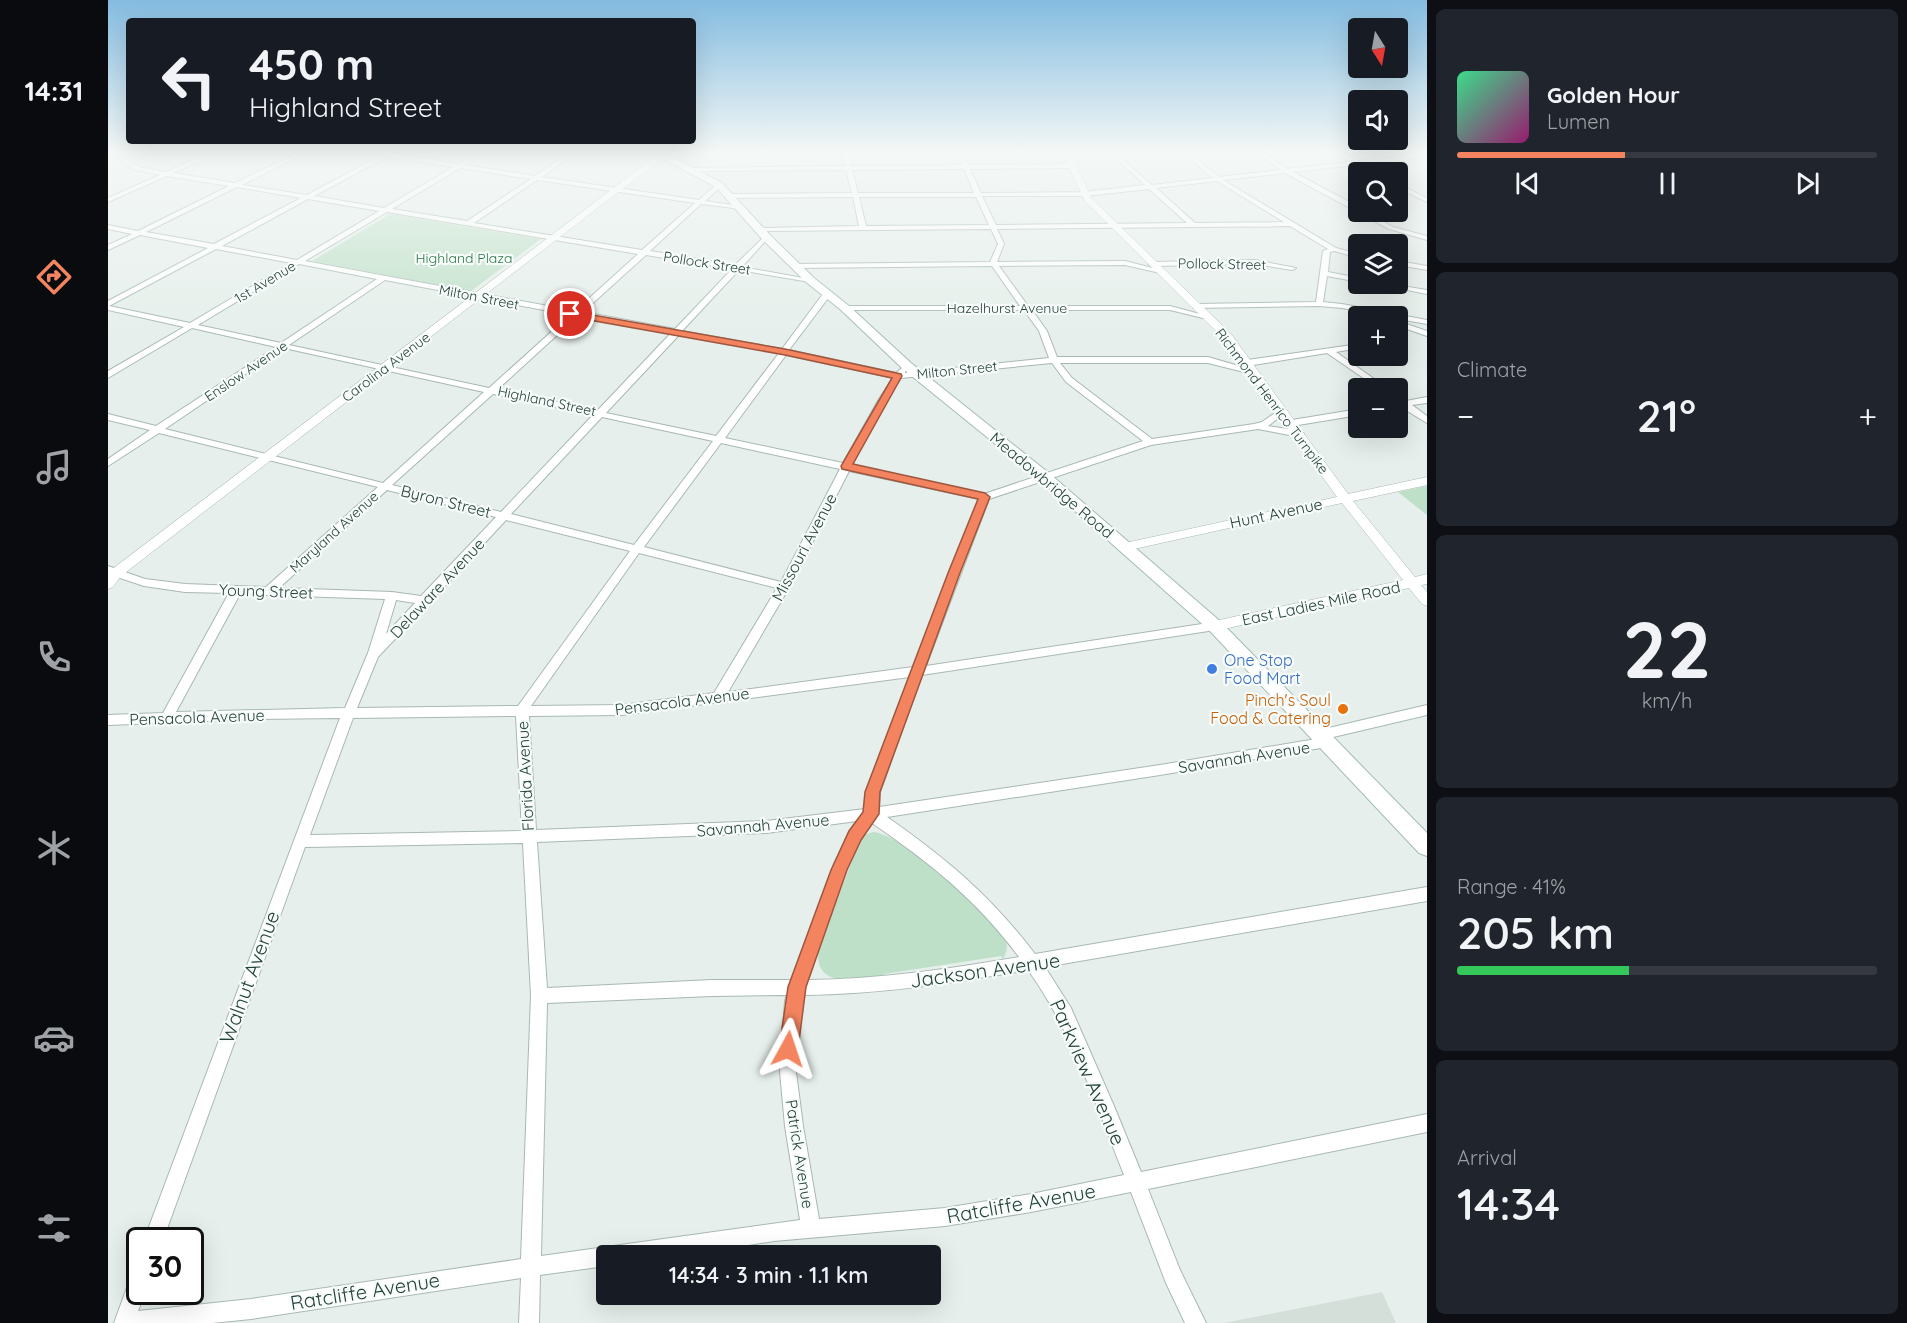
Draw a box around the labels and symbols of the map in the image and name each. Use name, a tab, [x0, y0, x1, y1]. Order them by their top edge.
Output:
north arrow	[1348, 18, 1408, 78]
street label: Pollock Street	[662, 247, 752, 279]
park label: Highland Plaza	[415, 249, 513, 267]
street label: Pollock Street	[1178, 254, 1267, 274]
street label: 1st Avenue	[231, 257, 299, 307]
street label: Milton Street	[437, 280, 521, 314]
pin	[544, 288, 595, 339]
street label: Hazelhurst Avenue	[947, 299, 1067, 317]
street label: Richmond Henrico Turnpike	[1211, 325, 1333, 478]
street label: Carolina Avenue	[338, 328, 434, 406]
street label: Enslow Avenue	[201, 337, 291, 405]
street label: Milton Street	[916, 357, 998, 383]
street label: Highland Street	[496, 382, 598, 420]
street label: Meadowbridge Road	[986, 427, 1118, 543]
street label: Byron Street	[399, 480, 493, 522]
street label: Maryland Avenue	[286, 487, 382, 577]
street label: Missouri Avenue	[767, 490, 841, 604]
street label: Hunt Avenue	[1228, 493, 1324, 533]
street label: Delaware Avenue	[385, 534, 489, 642]
street label: East Ladies Mile Road	[1240, 576, 1402, 630]
street label: Young Street	[218, 579, 314, 603]
place label: One Stop Food Mart	[1224, 650, 1301, 688]
marker: One Stop Food Mart	[1205, 662, 1219, 676]
street label: Pensacola Avenue	[614, 683, 750, 719]
place label: Pinch's Soul Food & Catering	[1210, 690, 1331, 728]
marker: Pinch's Soul Food & Catering	[1336, 702, 1350, 716]
street label: Pensacola Avenue	[129, 705, 265, 729]
street label: Florida Avenue	[512, 720, 538, 832]
street label: Savannah Avenue	[1177, 737, 1311, 777]
street label: Savannah Avenue	[696, 809, 830, 841]
street label: Walnut Avenue	[213, 907, 285, 1047]
street label: Jackson Avenue	[908, 947, 1062, 993]
street label: Parkview Avenue	[1045, 995, 1131, 1149]
position arrow	[756, 1017, 820, 1081]
street label: Patrick Avenue	[782, 1098, 818, 1210]
street label: Ratcliffe Avenue	[944, 1178, 1098, 1228]
speed limit sign: 30	[126, 1227, 204, 1305]
street label: Ratcliffe Avenue	[288, 1267, 442, 1315]

